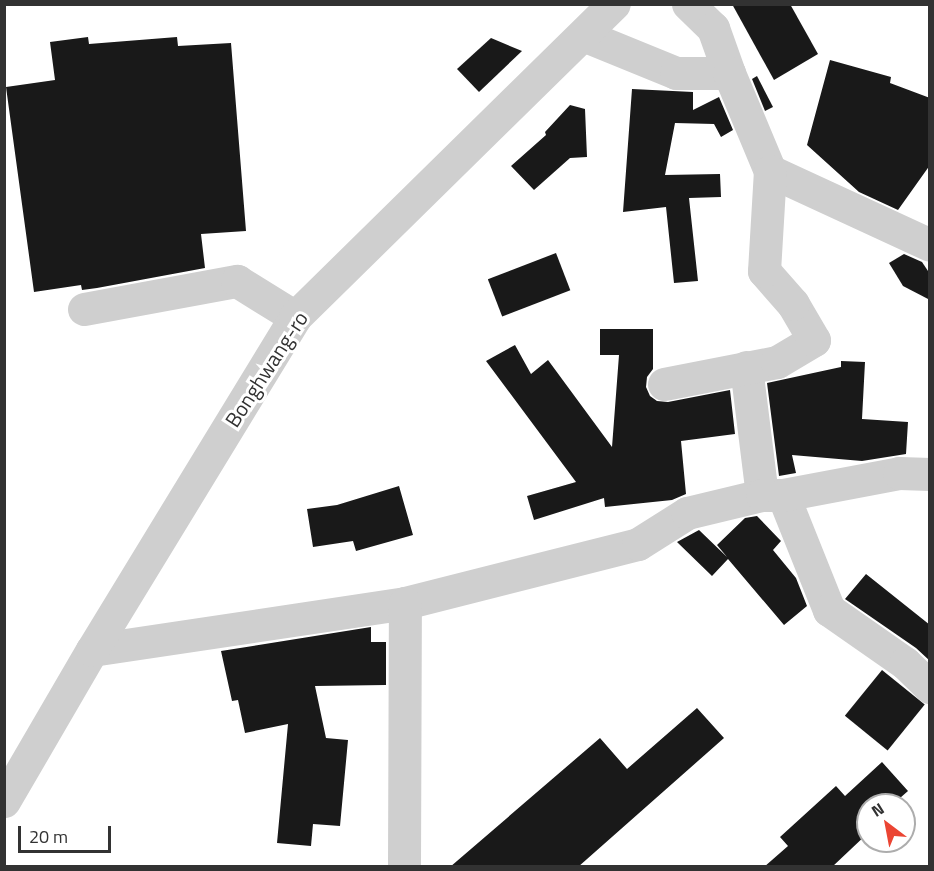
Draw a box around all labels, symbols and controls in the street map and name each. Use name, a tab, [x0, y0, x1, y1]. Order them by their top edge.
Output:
street label: Bonghwang-ro	[219, 306, 313, 432]
north arrow	[856, 793, 916, 853]
text: N	[866, 796, 889, 823]
scale bar	[21, 814, 114, 852]
text: 20 m	[29, 823, 68, 850]

